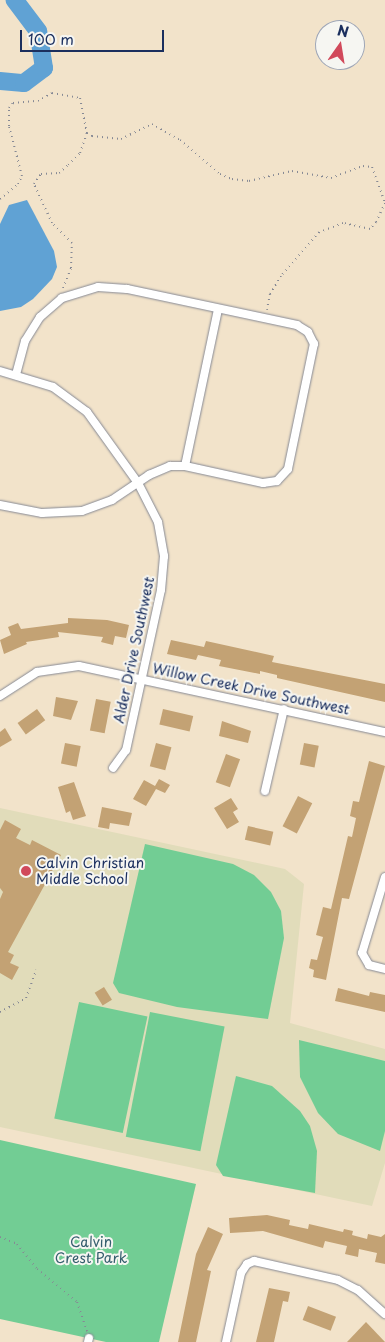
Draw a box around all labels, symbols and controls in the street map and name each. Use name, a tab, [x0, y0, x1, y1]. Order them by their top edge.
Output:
text: N	[335, 19, 351, 42]
scale bar	[22, 20, 166, 52]
north arrow	[315, 20, 365, 70]
text: 100 m	[28, 27, 74, 50]
street label: Alder Drive Southwest	[110, 575, 158, 725]
street label: Willow Creek Drive Southwest	[149, 660, 353, 718]
place label: Calvin Christian Middle School	[36, 855, 144, 888]
marker: Calvin Christian Middle School	[20, 865, 32, 877]
park label: Calvin Crest Park	[55, 1234, 127, 1266]

